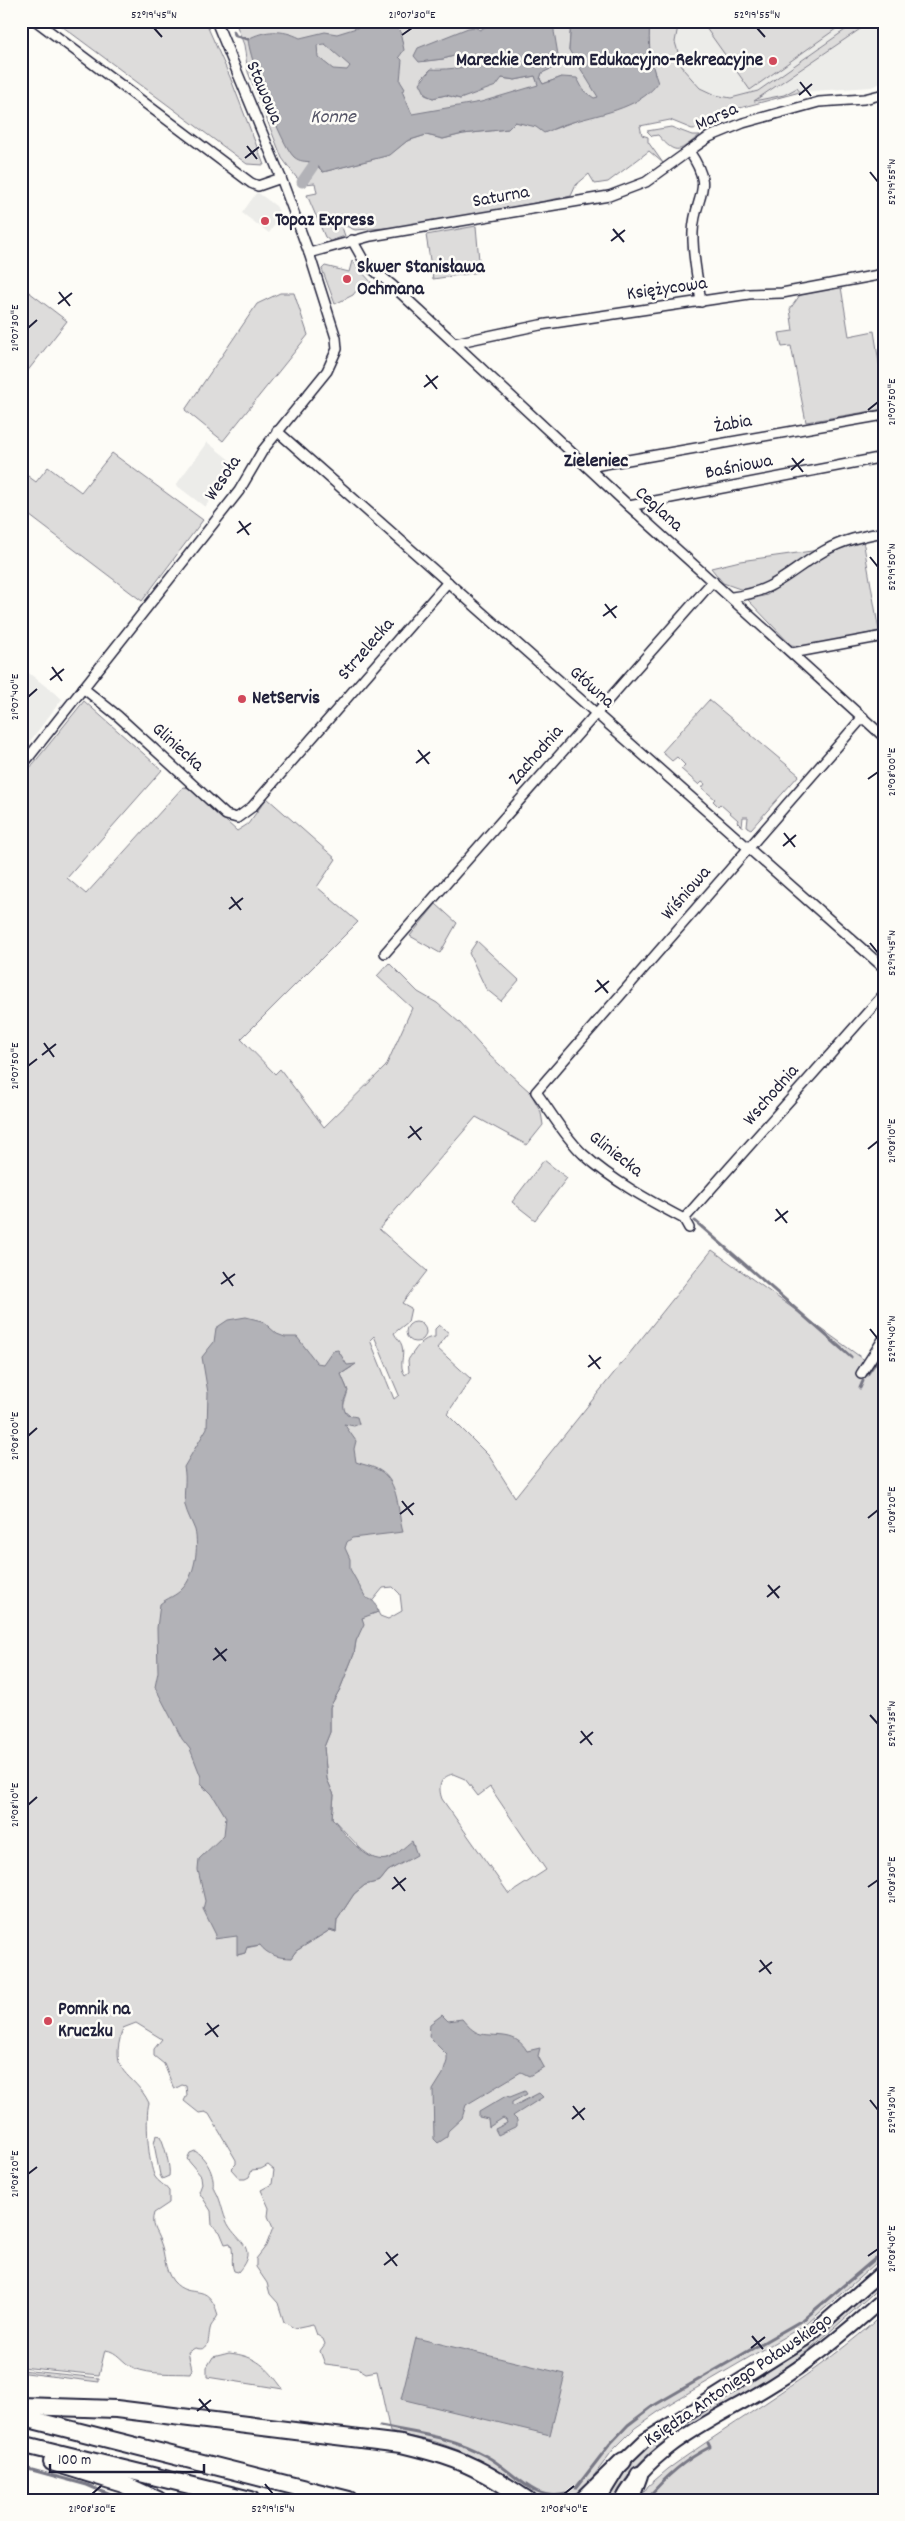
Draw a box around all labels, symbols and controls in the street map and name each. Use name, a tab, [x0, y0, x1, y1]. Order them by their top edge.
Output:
text: 52°19'45"N	[131, 7, 177, 24]
text: 21°07'30"E	[389, 7, 436, 24]
text: 52°19'55"N	[734, 7, 780, 24]
place label: Mareckie Centrum Edukacyjno-Rekreacyjne	[456, 48, 763, 75]
marker: Mareckie Centrum Edukacyjno-Rekreacyjne	[767, 55, 779, 67]
street label: Stawowa	[238, 57, 289, 130]
street label: Marsa	[691, 96, 744, 139]
water label: Konne	[310, 104, 357, 132]
text: 52°19'55"N	[884, 159, 901, 205]
street label: Saturna	[470, 180, 533, 216]
place label: Topaz Express	[275, 208, 374, 235]
marker: Topaz Express	[259, 215, 271, 227]
place label: Skwer Stanisława Ochmana	[357, 255, 486, 304]
street label: Księżycowa	[625, 271, 710, 309]
marker: Skwer Stanisława Ochmana	[341, 273, 353, 285]
text: 21°07'30"E	[7, 304, 24, 351]
text: 21°07'50"E	[884, 378, 901, 426]
street label: Żabia	[712, 408, 755, 442]
district label: Zieleniec	[564, 448, 628, 476]
street label: Baśniowa	[703, 448, 776, 488]
street label: Wesoła	[199, 450, 250, 507]
street label: Ceglana	[628, 481, 689, 540]
text: 52°19'50"N	[884, 543, 901, 591]
street label: Strzelecka	[332, 612, 403, 687]
street label: Główna	[562, 660, 620, 716]
text: 21°07'40"E	[7, 673, 24, 720]
place label: NetServis	[252, 686, 320, 713]
marker: NetServis	[236, 693, 248, 705]
street label: Gliniecka	[145, 717, 210, 780]
street label: Zachodnia	[503, 719, 572, 792]
text: 21°08'00"E	[884, 747, 901, 796]
street label: Wiśniowa	[656, 860, 719, 927]
text: 52°19'45"N	[884, 930, 901, 976]
text: 21°07'50"E	[7, 1042, 24, 1090]
street label: Wschodnia	[738, 1058, 807, 1133]
text: 21°08'10"E	[884, 1118, 901, 1163]
street label: Gliniecka	[582, 1125, 649, 1186]
text: 52°19'40"N	[884, 1316, 901, 1362]
text: 21°08'00"E	[7, 1411, 24, 1460]
text: 21°08'20"E	[884, 1486, 901, 1533]
text: 52°19'35"N	[884, 1701, 901, 1747]
text: 21°08'10"E	[7, 1782, 24, 1827]
text: 21°08'30"E	[884, 1856, 901, 1904]
place label: Pomnik na Kruczku	[58, 1997, 131, 2046]
marker: Pomnik na Kruczku	[42, 2015, 54, 2027]
text: 52°19'30"N	[884, 2086, 901, 2134]
text: 21°08'20"E	[7, 2150, 24, 2197]
text: 21°08'40"E	[884, 2225, 901, 2272]
street label: Księdza Antoniego Poławskiego	[640, 2308, 838, 2454]
scale bar	[50, 2441, 204, 2473]
text: 100 m	[58, 2450, 91, 2472]
text: 21°08'30"E	[68, 2501, 116, 2518]
text: 52°19'15"N	[251, 2501, 295, 2518]
text: 21°08'40"E	[541, 2501, 588, 2518]

